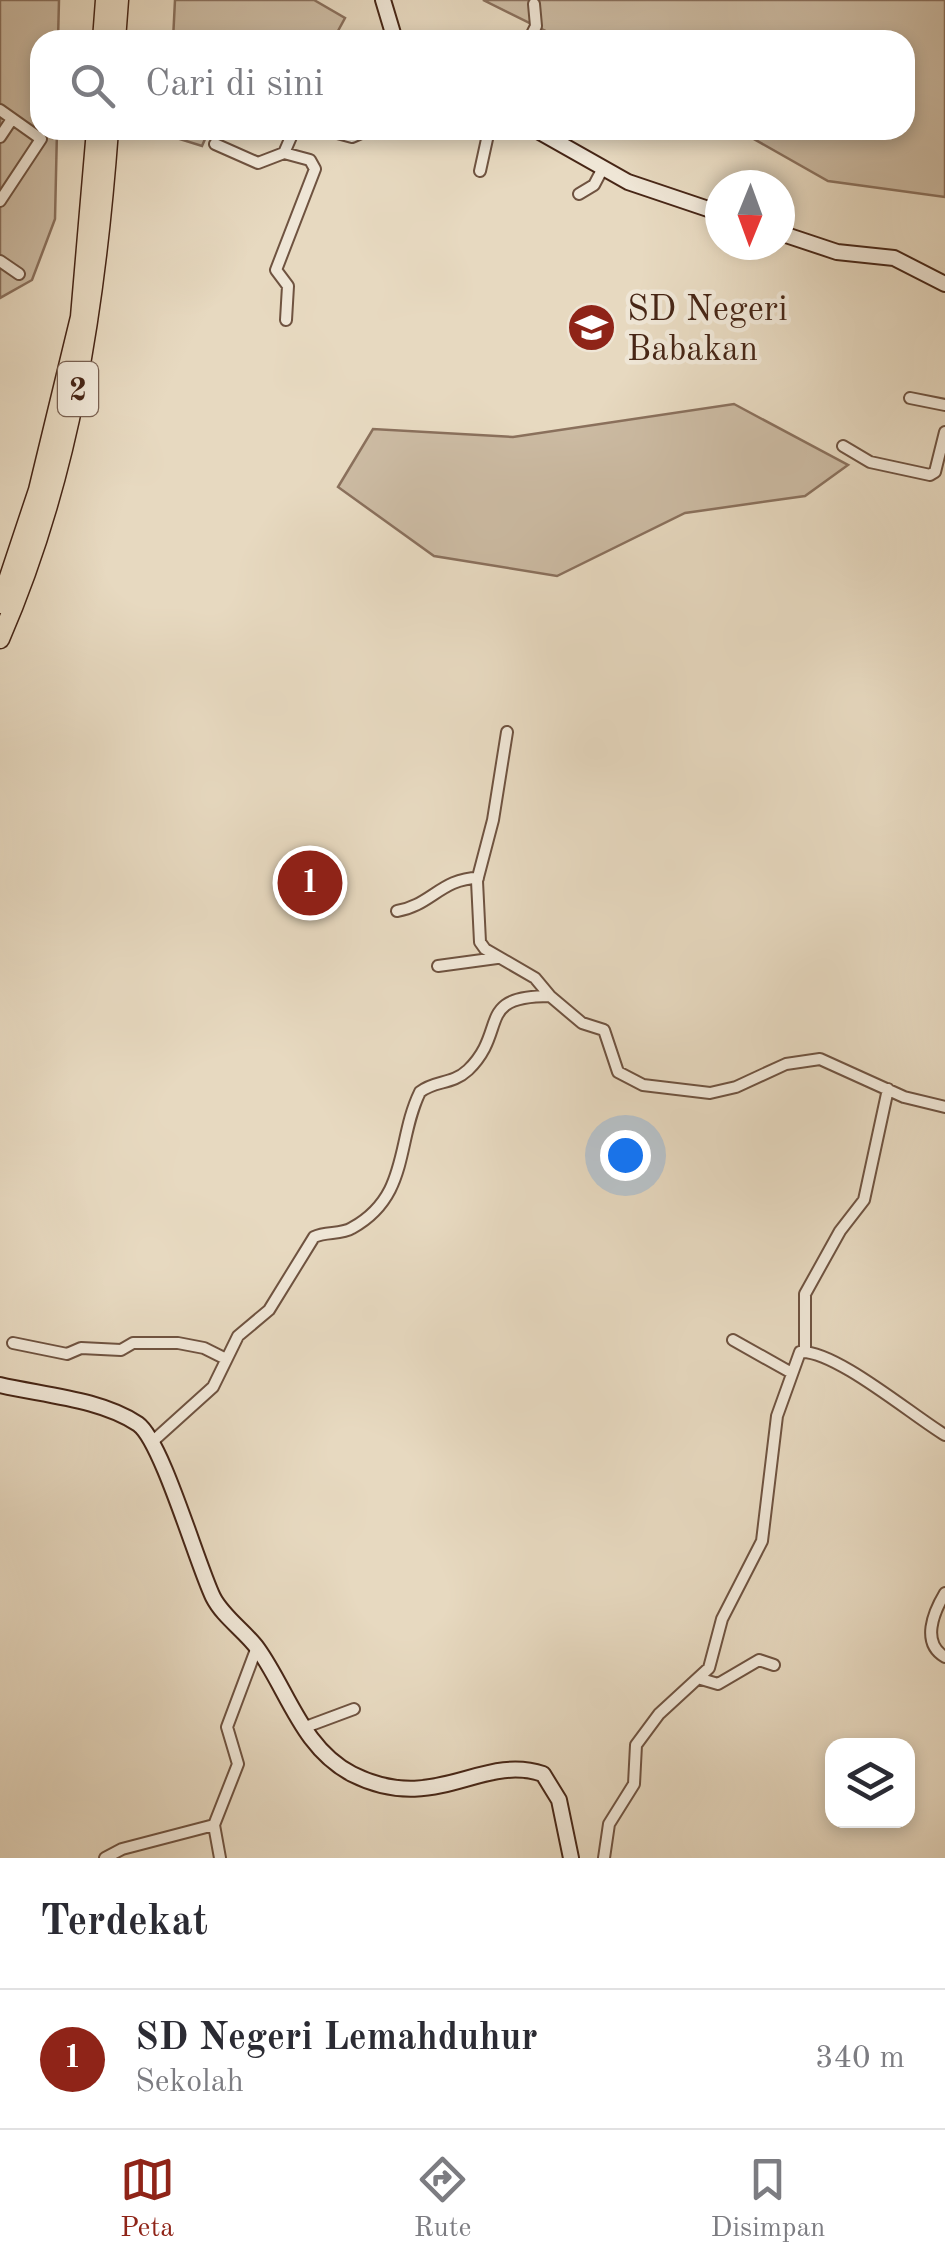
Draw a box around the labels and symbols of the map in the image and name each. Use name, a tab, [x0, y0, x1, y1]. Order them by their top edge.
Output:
north arrow	[705, 170, 795, 260]
place label: SD Negeri Babakan	[627, 293, 788, 368]
school or university icon: SD Negeri Babakan	[566, 302, 618, 354]
road number: 2	[58, 362, 98, 416]
pin: 1	[278, 846, 342, 920]
your location	[600, 1130, 651, 1181]

